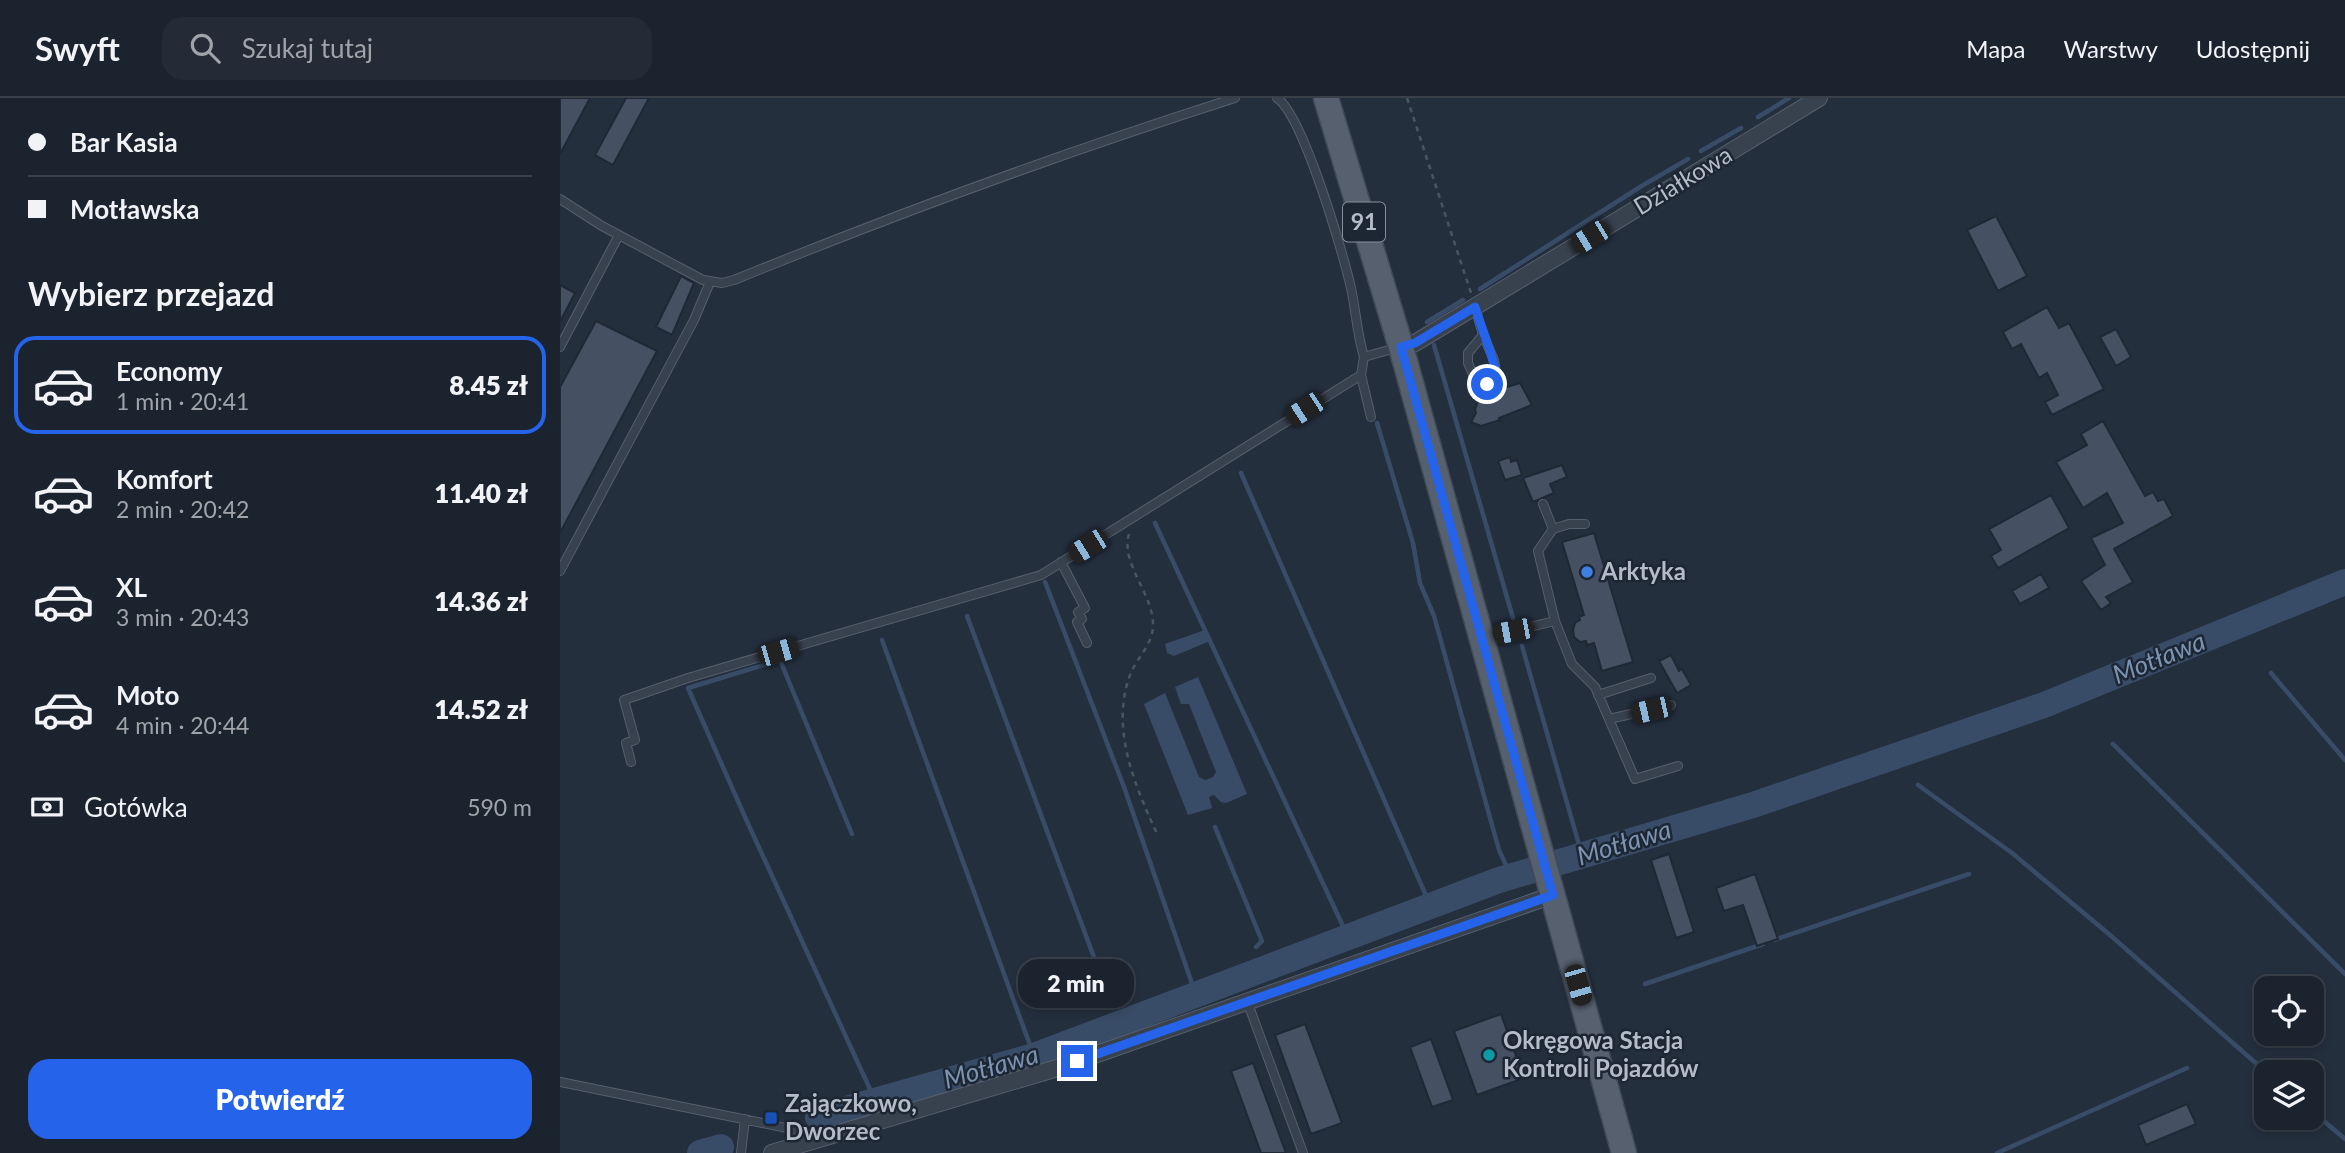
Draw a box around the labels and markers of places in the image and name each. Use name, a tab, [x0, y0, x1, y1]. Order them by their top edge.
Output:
place label: Arktyka	[1600, 556, 1686, 585]
marker: Arktyka	[1579, 564, 1595, 580]
place label: Okręgowa Stacja Kontroli Pojazdów	[1503, 1025, 1699, 1082]
marker: Okręgowa Stacja Kontroli Pojazdów	[1481, 1047, 1497, 1063]
place label: Zajączkowo, Dworzec	[785, 1088, 917, 1145]
marker: Zajączkowo, Dworzec	[763, 1110, 779, 1126]

